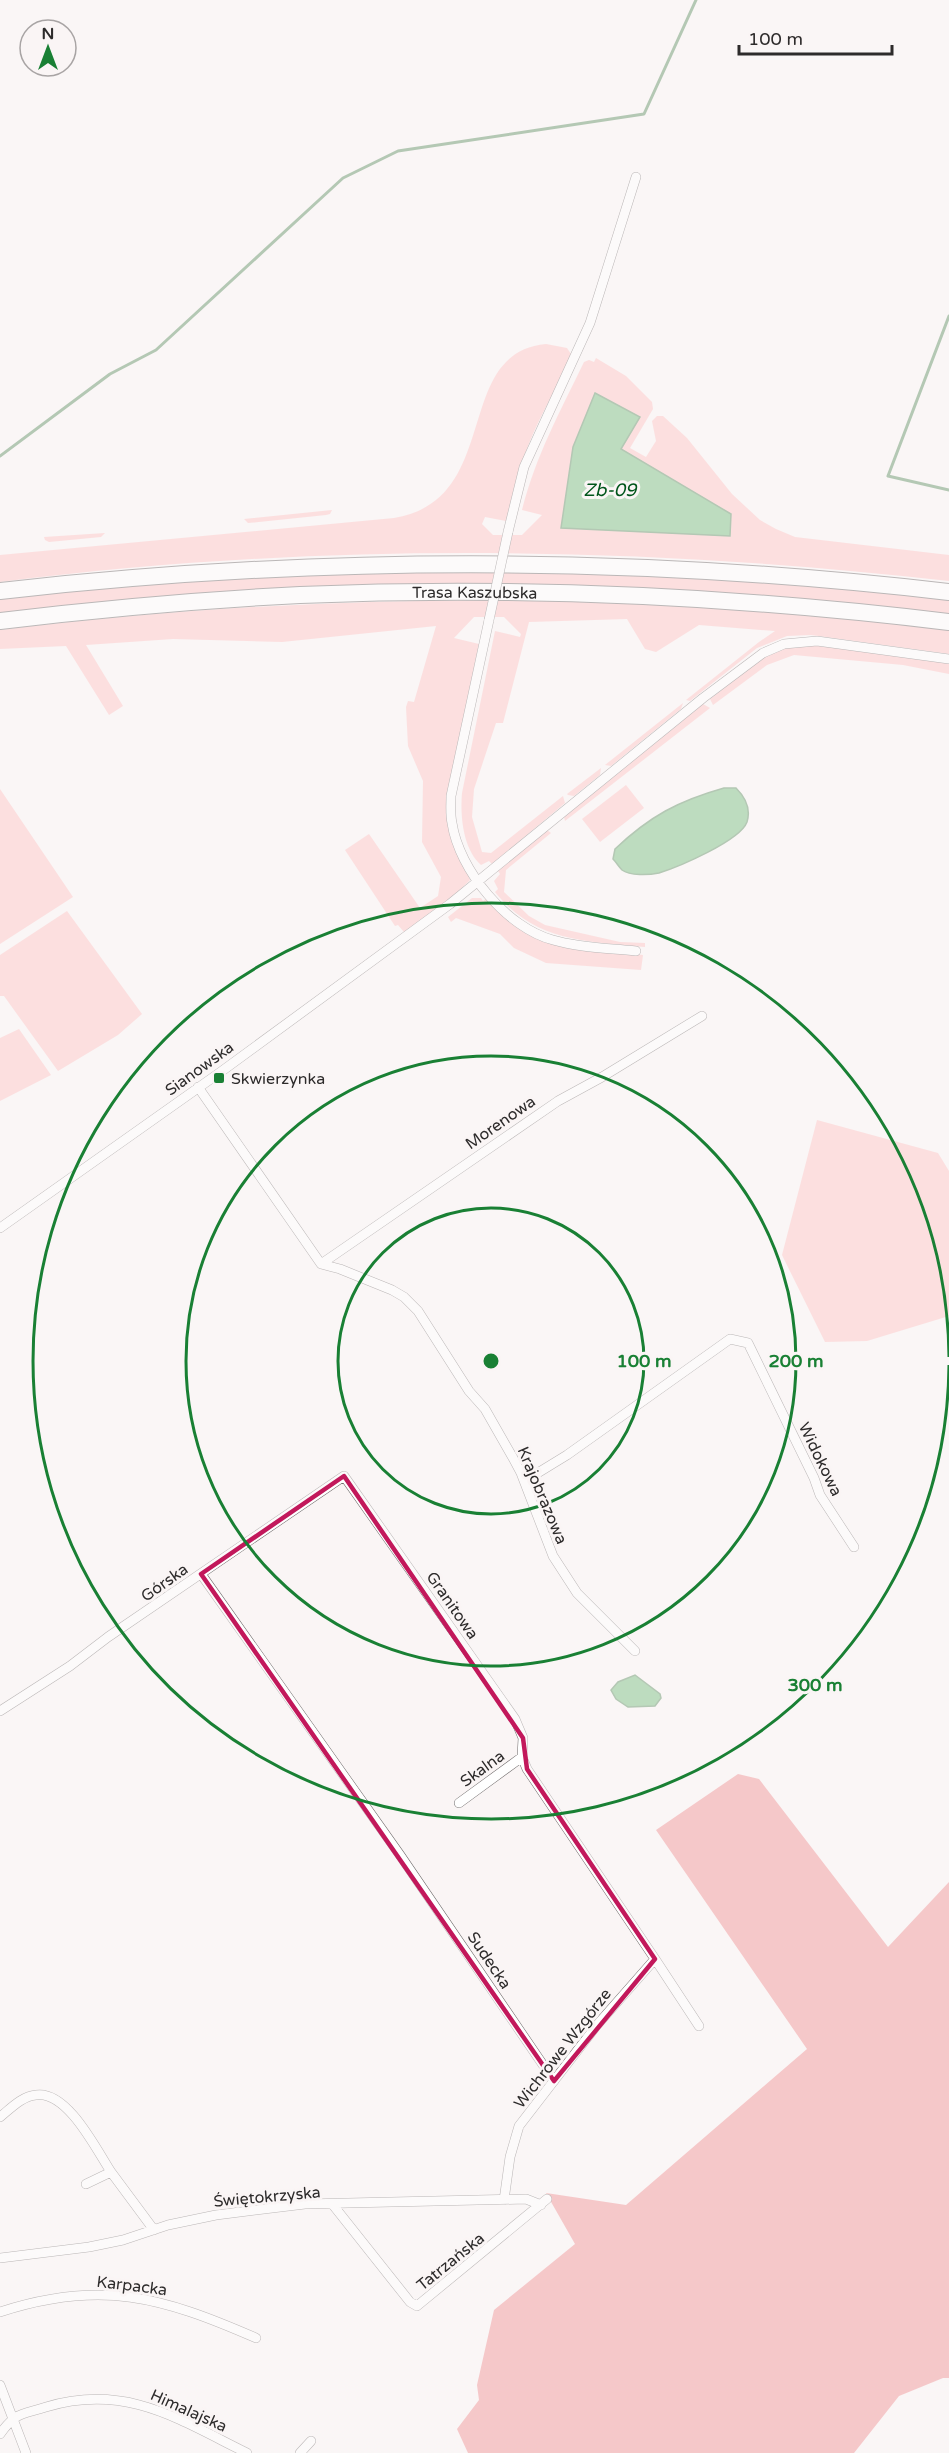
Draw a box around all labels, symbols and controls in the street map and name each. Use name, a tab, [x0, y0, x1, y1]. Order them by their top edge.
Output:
north arrow	[18, 18, 78, 78]
scale bar	[739, 18, 892, 56]
text: N	[42, 24, 54, 44]
text: 100 m	[748, 28, 803, 50]
water label: Zb-09	[584, 479, 638, 501]
street label: Trasa Kaszubska	[412, 583, 538, 604]
street label: Sianowska	[161, 1037, 238, 1100]
place label: Skwierzynka	[231, 1069, 325, 1089]
marker: Skwierzynka	[212, 1071, 226, 1085]
street label: Morenowa	[462, 1091, 539, 1154]
text: 100 m	[616, 1350, 672, 1372]
text: 200 m	[768, 1350, 824, 1372]
centre of rings	[481, 1351, 501, 1371]
street label: Widokowa	[794, 1419, 847, 1500]
street label: Krajobrazowa	[513, 1444, 572, 1547]
street label: Górska	[137, 1559, 192, 1606]
street label: Granitowa	[422, 1568, 483, 1643]
text: 300 m	[787, 1674, 843, 1696]
street label: Skalna	[456, 1746, 509, 1792]
street label: Sudecka	[463, 1928, 516, 1993]
street label: Wichrowe Wzgórze	[510, 1985, 616, 2113]
street label: Świętokrzyska	[213, 2182, 321, 2212]
street label: Tatrzańska	[413, 2228, 489, 2295]
street label: Karpacka	[95, 2272, 168, 2300]
street label: Himalajska	[147, 2385, 230, 2437]

